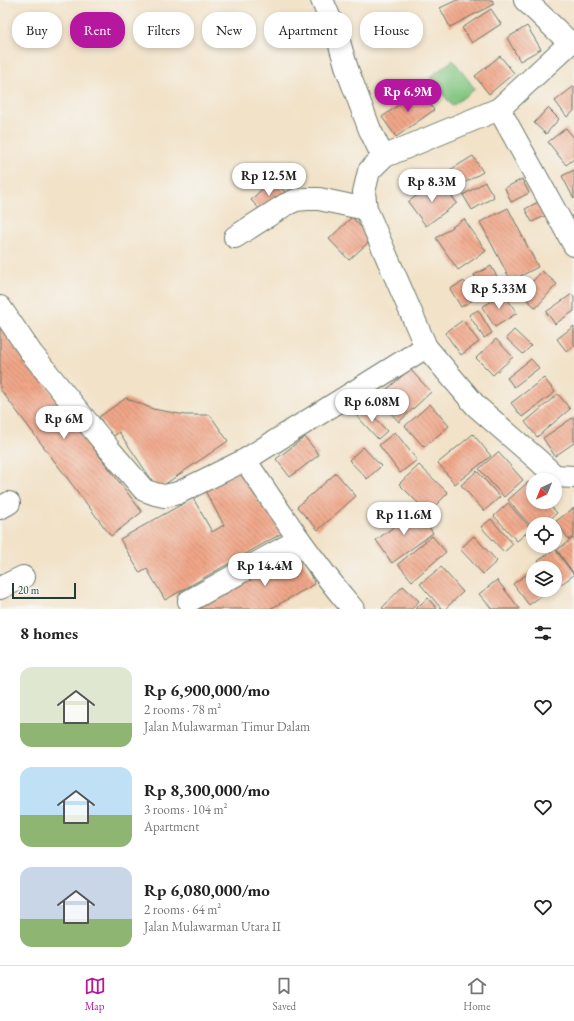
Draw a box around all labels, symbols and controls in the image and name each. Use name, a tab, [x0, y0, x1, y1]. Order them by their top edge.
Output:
chip: Buy	[12, 12, 62, 48]
chip: Rent	[70, 12, 125, 48]
chip: Filters	[133, 12, 194, 48]
chip: New	[202, 12, 256, 48]
chip: Apartment	[264, 12, 352, 48]
chip: House	[360, 12, 423, 48]
pin: Rp 6.9M	[371, 79, 445, 113]
text: Rp 6.9M	[383, 83, 433, 100]
pin: Rp 12.5M	[228, 163, 310, 197]
text: Rp 12.5M	[241, 167, 297, 184]
pin: Rp 8.3M	[395, 169, 469, 203]
text: Rp 8.3M	[407, 173, 457, 190]
pin: Rp 5.33M	[458, 276, 540, 310]
text: Rp 5.33M	[471, 280, 527, 297]
pin: Rp 6.08M	[331, 389, 413, 423]
text: Rp 6.08M	[344, 393, 400, 410]
pin: Rp 6M	[36, 406, 92, 440]
text: Rp 6M	[45, 410, 83, 427]
north arrow	[526, 473, 562, 509]
map controls	[526, 473, 562, 597]
pin: Rp 11.6M	[363, 502, 445, 536]
text: Rp 11.6M	[376, 506, 432, 523]
button: locate	[526, 517, 562, 553]
pin: Rp 14.4M	[224, 553, 306, 587]
text: Rp 14.4M	[237, 557, 293, 574]
button: layers	[526, 561, 562, 597]
scale bar	[12, 581, 76, 600]
text: 20 m	[18, 583, 39, 597]
text: 8 homes	[20, 622, 78, 644]
icon: filters	[532, 622, 554, 644]
text: Rp 6,900,000/mo	[144, 679, 270, 701]
icon: home	[52, 683, 100, 731]
icon: heart	[532, 696, 554, 718]
text: 2 rooms · 78 m²	[144, 701, 221, 718]
text: Jalan Mulawarman Timur Dalam	[144, 718, 310, 735]
text: Rp 8,300,000/mo	[144, 779, 270, 801]
icon: home	[52, 783, 100, 831]
icon: heart	[532, 796, 554, 818]
text: 3 rooms · 104 m²	[144, 801, 228, 818]
text: Apartment	[144, 818, 199, 835]
text: Rp 6,080,000/mo	[144, 879, 270, 901]
icon: home	[52, 883, 100, 931]
icon: heart	[532, 896, 554, 918]
text: 2 rooms · 64 m²	[144, 901, 221, 918]
text: Jalan Mulawarman Utara II	[144, 918, 281, 935]
tab: Map	[84, 975, 106, 1013]
tab: Saved	[273, 975, 296, 1013]
tab: Home	[463, 975, 490, 1013]

